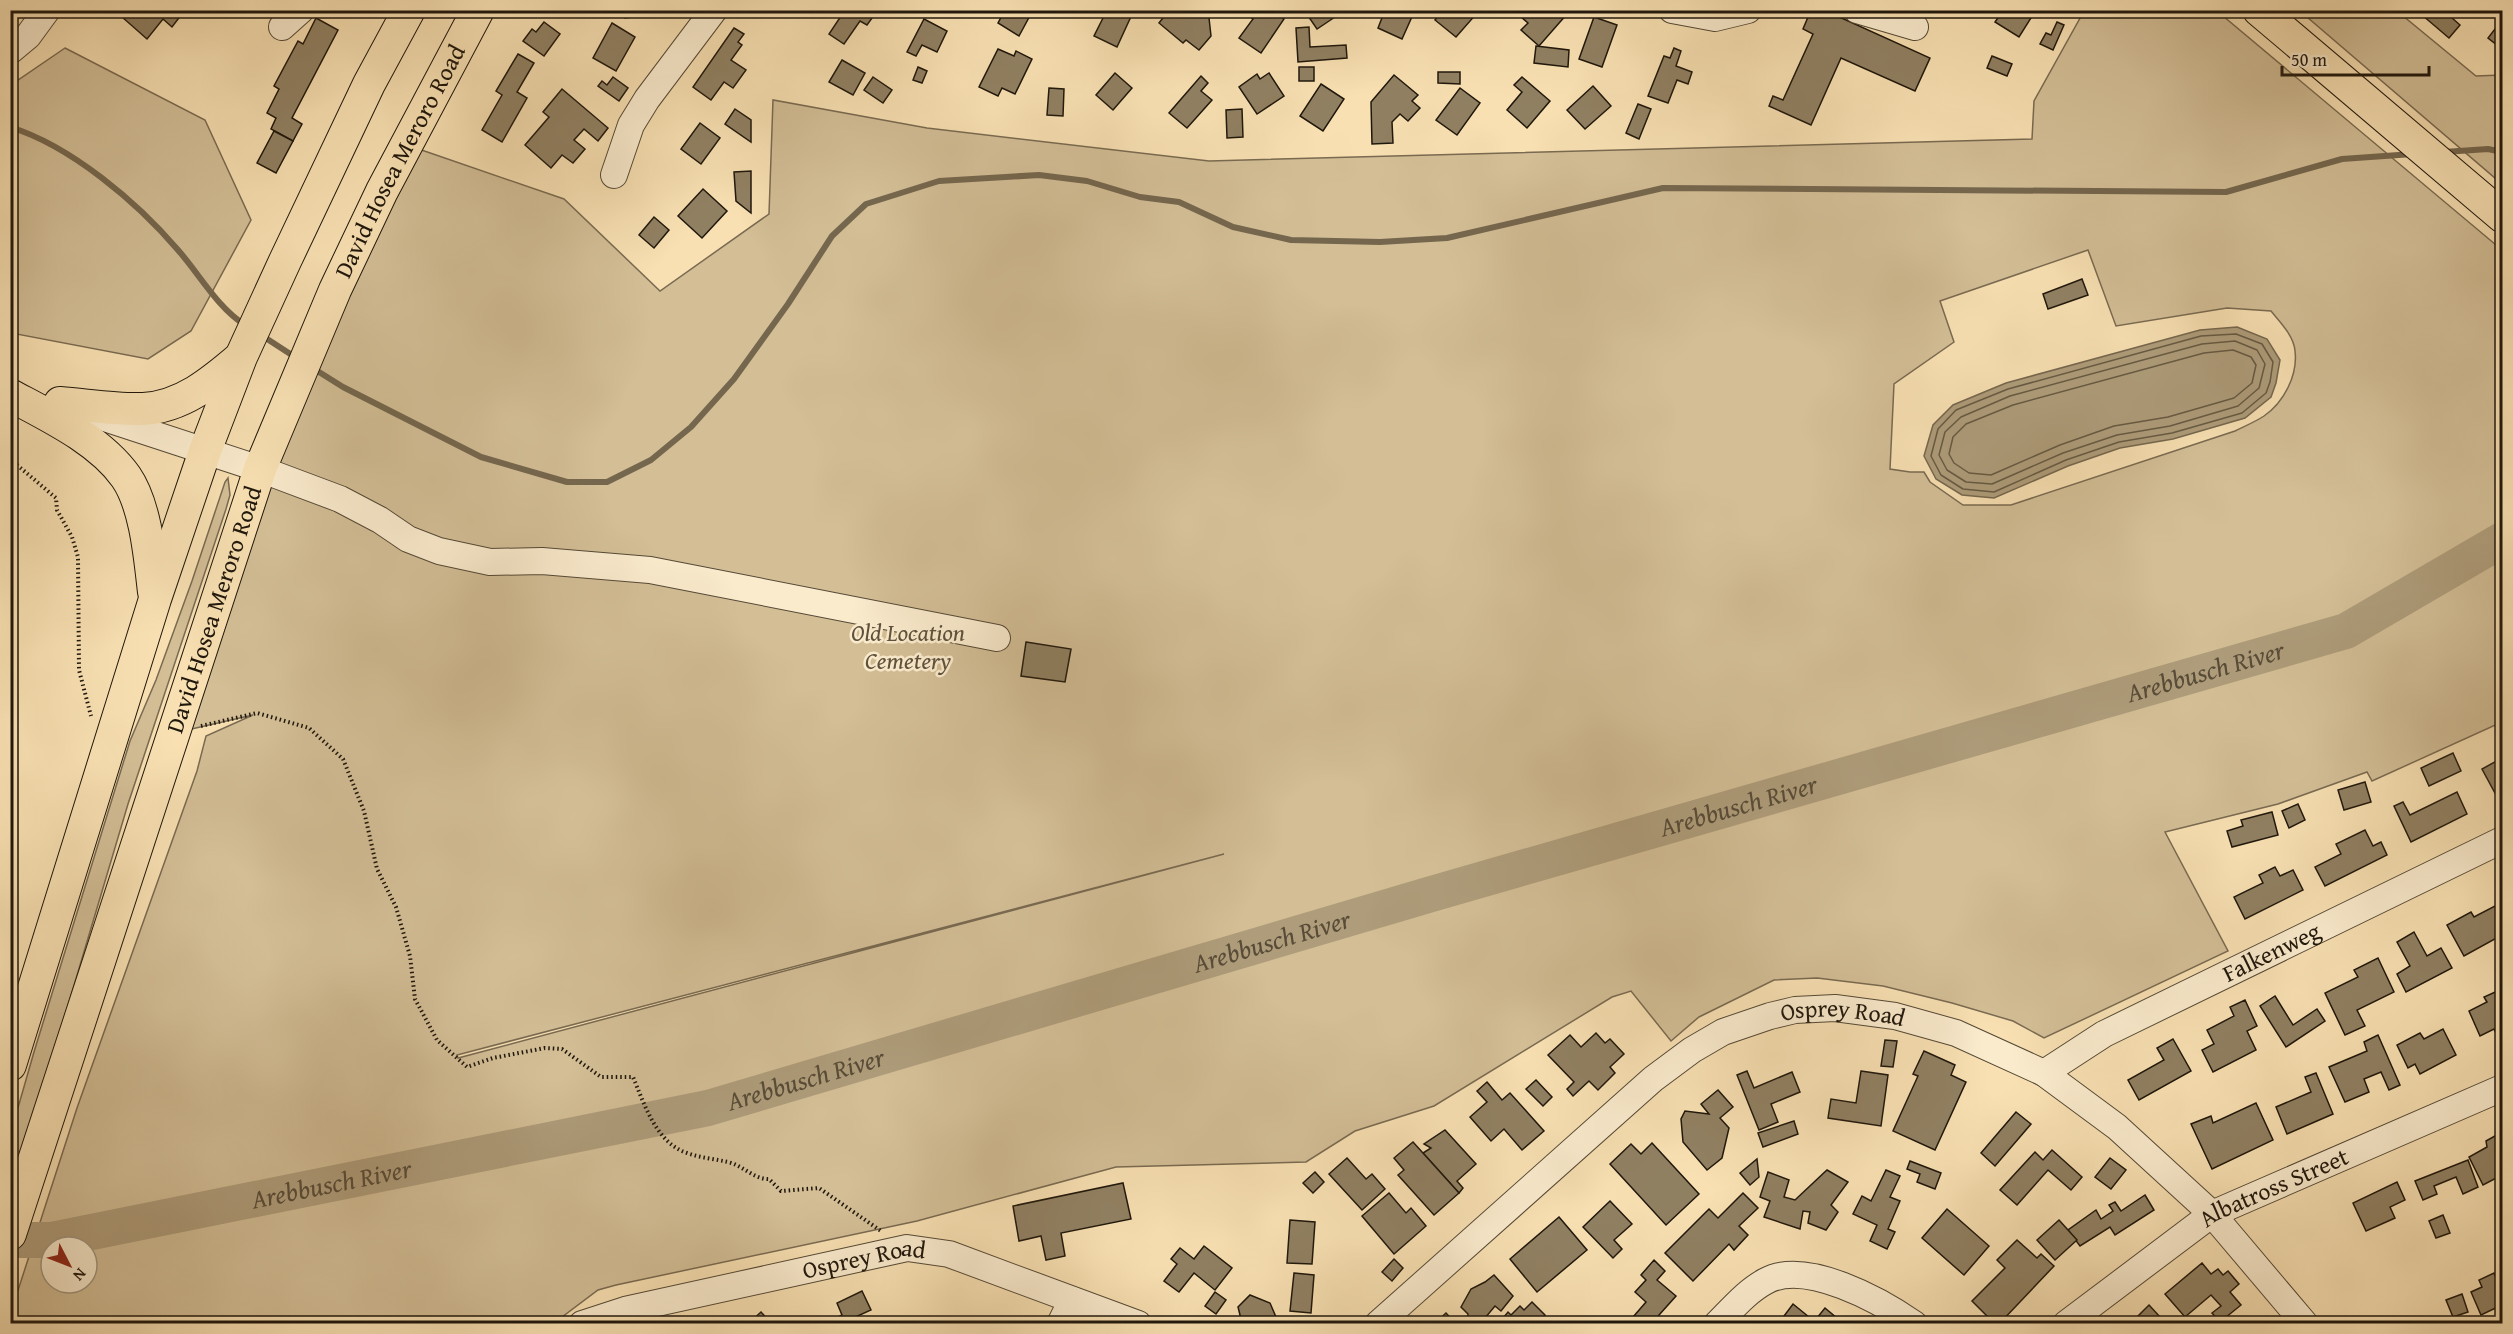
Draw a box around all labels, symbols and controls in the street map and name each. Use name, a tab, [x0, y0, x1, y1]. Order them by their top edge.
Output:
street label: David Hosea Meroro Road	[325, 38, 474, 284]
scale bar	[2282, 39, 2429, 77]
text: 50 m	[2291, 46, 2327, 73]
street label: David Hosea Meroro Road	[157, 481, 270, 737]
park label: Old Location Cemetery	[851, 615, 965, 678]
water label: Arebbusch River	[2121, 629, 2290, 712]
water label: Arebbusch River	[1654, 764, 1823, 847]
water label: Arebbusch River	[1187, 899, 1356, 983]
street label: Falkenweg	[2216, 913, 2326, 991]
street label: Osprey Road	[1776, 990, 1910, 1035]
water label: Arebbusch River	[721, 1036, 890, 1121]
street label: Albatross Street	[2191, 1139, 2354, 1235]
water label: Arebbusch River	[247, 1148, 416, 1219]
street label: Osprey Road	[799, 1229, 928, 1287]
north arrow	[39, 1235, 99, 1295]
text: N	[67, 1263, 93, 1287]

